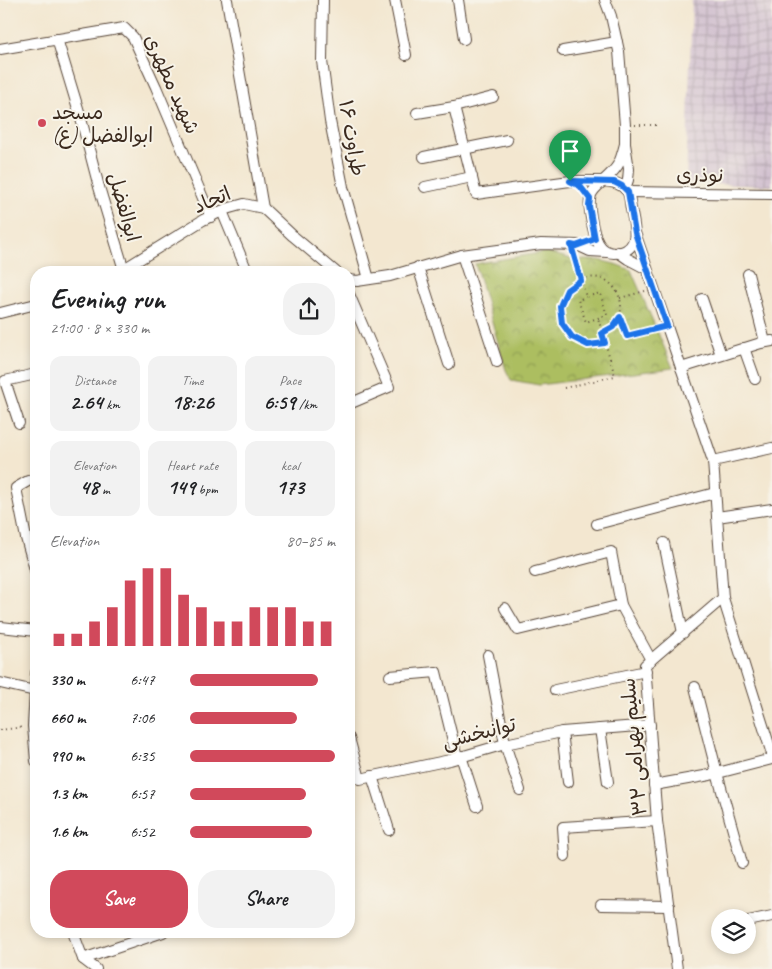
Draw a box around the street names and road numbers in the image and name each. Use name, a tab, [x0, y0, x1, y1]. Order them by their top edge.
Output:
street label: شهید مطهری	[139, 30, 205, 138]
street label: طراوت ۱۶	[333, 98, 371, 178]
street label: نوذری	[676, 162, 724, 188]
street label: ابوالفضل	[102, 169, 146, 245]
street label: اتحاد	[189, 181, 235, 219]
street label: سلیم بهرامی ۳۲	[616, 677, 654, 817]
street label: توانبخشی	[440, 712, 519, 754]

